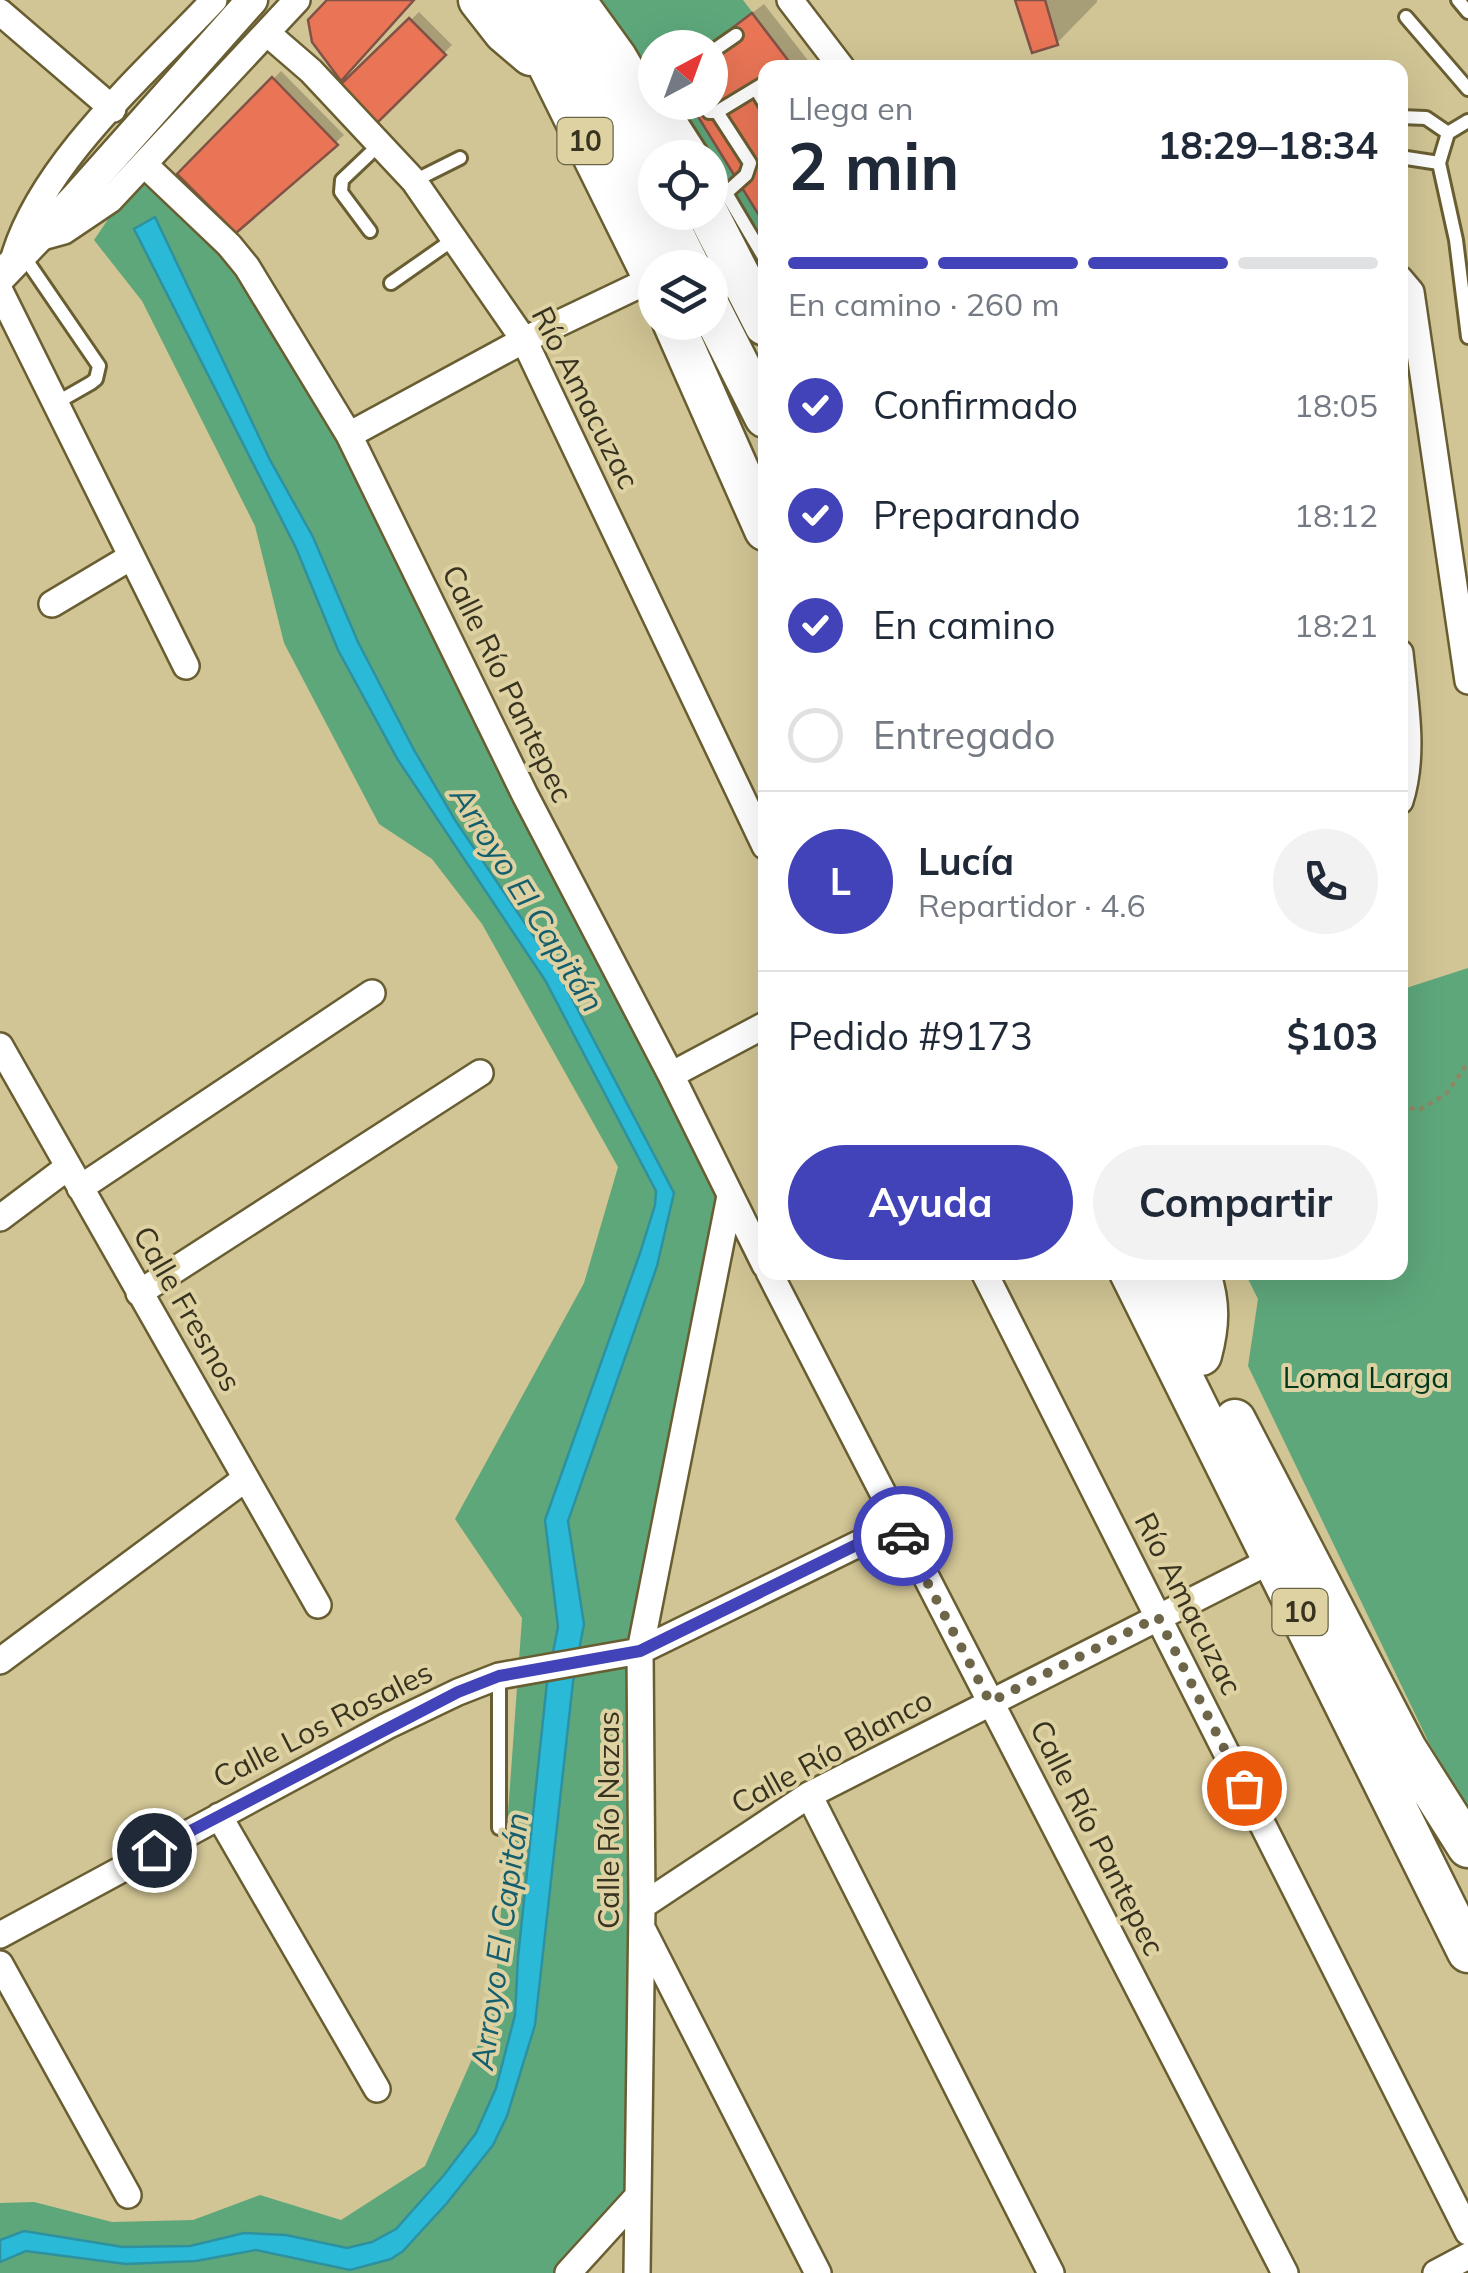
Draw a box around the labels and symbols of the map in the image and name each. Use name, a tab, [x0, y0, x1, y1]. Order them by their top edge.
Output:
north arrow	[638, 30, 728, 120]
road number: 10	[558, 118, 612, 164]
street label: Río Amacuzac	[524, 300, 648, 495]
street label: Calle Río Pantepec	[434, 559, 582, 809]
water label: Arroyo El Capitán	[442, 777, 614, 1019]
street label: Calle Fresnos	[125, 1219, 250, 1398]
park label: Loma Larga	[1283, 1358, 1449, 1396]
courier	[853, 1486, 953, 1586]
street label: Río Amacuzac	[1127, 1506, 1251, 1701]
road number: 10	[1272, 1589, 1328, 1635]
street label: Calle Los Rosales	[206, 1652, 439, 1796]
street label: Calle Río Blanco	[724, 1680, 939, 1822]
street label: Calle Río Nazas	[589, 1711, 627, 1929]
street label: Calle Río Pantepec	[1022, 1713, 1174, 1962]
pin	[1202, 1746, 1287, 1831]
pin	[112, 1808, 197, 1893]
water label: Arroyo El Capitán	[461, 1810, 537, 2073]

